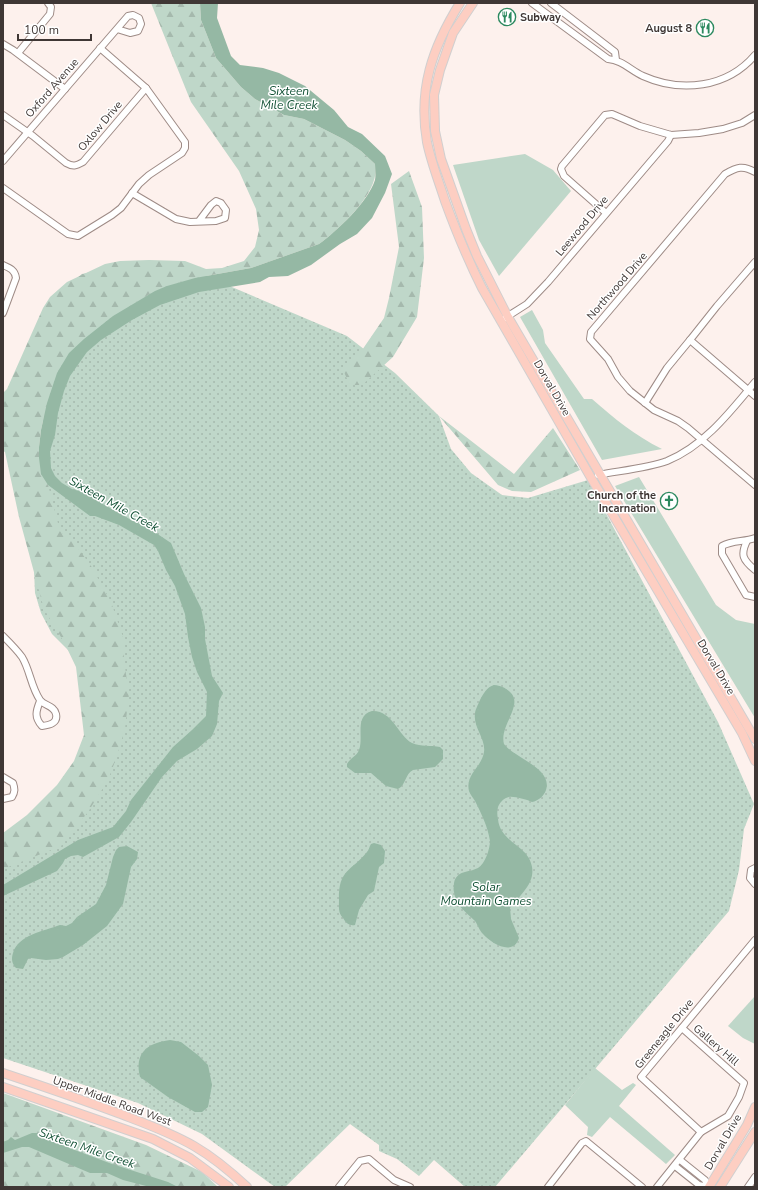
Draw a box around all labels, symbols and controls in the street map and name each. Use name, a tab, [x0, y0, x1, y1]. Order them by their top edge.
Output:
restaurant icon: Subway	[497, 7, 517, 27]
place label: Subway	[520, 10, 561, 25]
scale bar	[18, 16, 91, 42]
restaurant icon: August 8	[695, 18, 715, 38]
place label: August 8	[645, 21, 692, 36]
text: 100 m	[24, 22, 59, 38]
street label: Oxford Avenue	[22, 55, 82, 121]
water label: Sixteen Mile Creek	[260, 83, 319, 113]
street label: Oxlow Drive	[74, 97, 126, 154]
street label: Leewood Drive	[552, 193, 612, 259]
street label: Northwood Drive	[583, 249, 651, 323]
street label: Dorval Drive	[530, 357, 574, 419]
water label: Sixteen Mile Creek	[66, 473, 163, 536]
place label: Church of the Incarnation	[587, 488, 656, 516]
church icon: Church of the Incarnation	[659, 491, 679, 511]
street label: Dorval Drive	[694, 637, 738, 698]
water label: Solar Mountain Games	[440, 879, 532, 909]
street label: Greeneagle Drive	[631, 996, 697, 1072]
street label: Gallery Hill	[690, 1021, 743, 1070]
street label: Upper Middle Road West	[51, 1073, 173, 1129]
street label: Dorval Drive	[701, 1111, 745, 1173]
water label: Sixteen Mile Creek	[37, 1124, 138, 1172]

